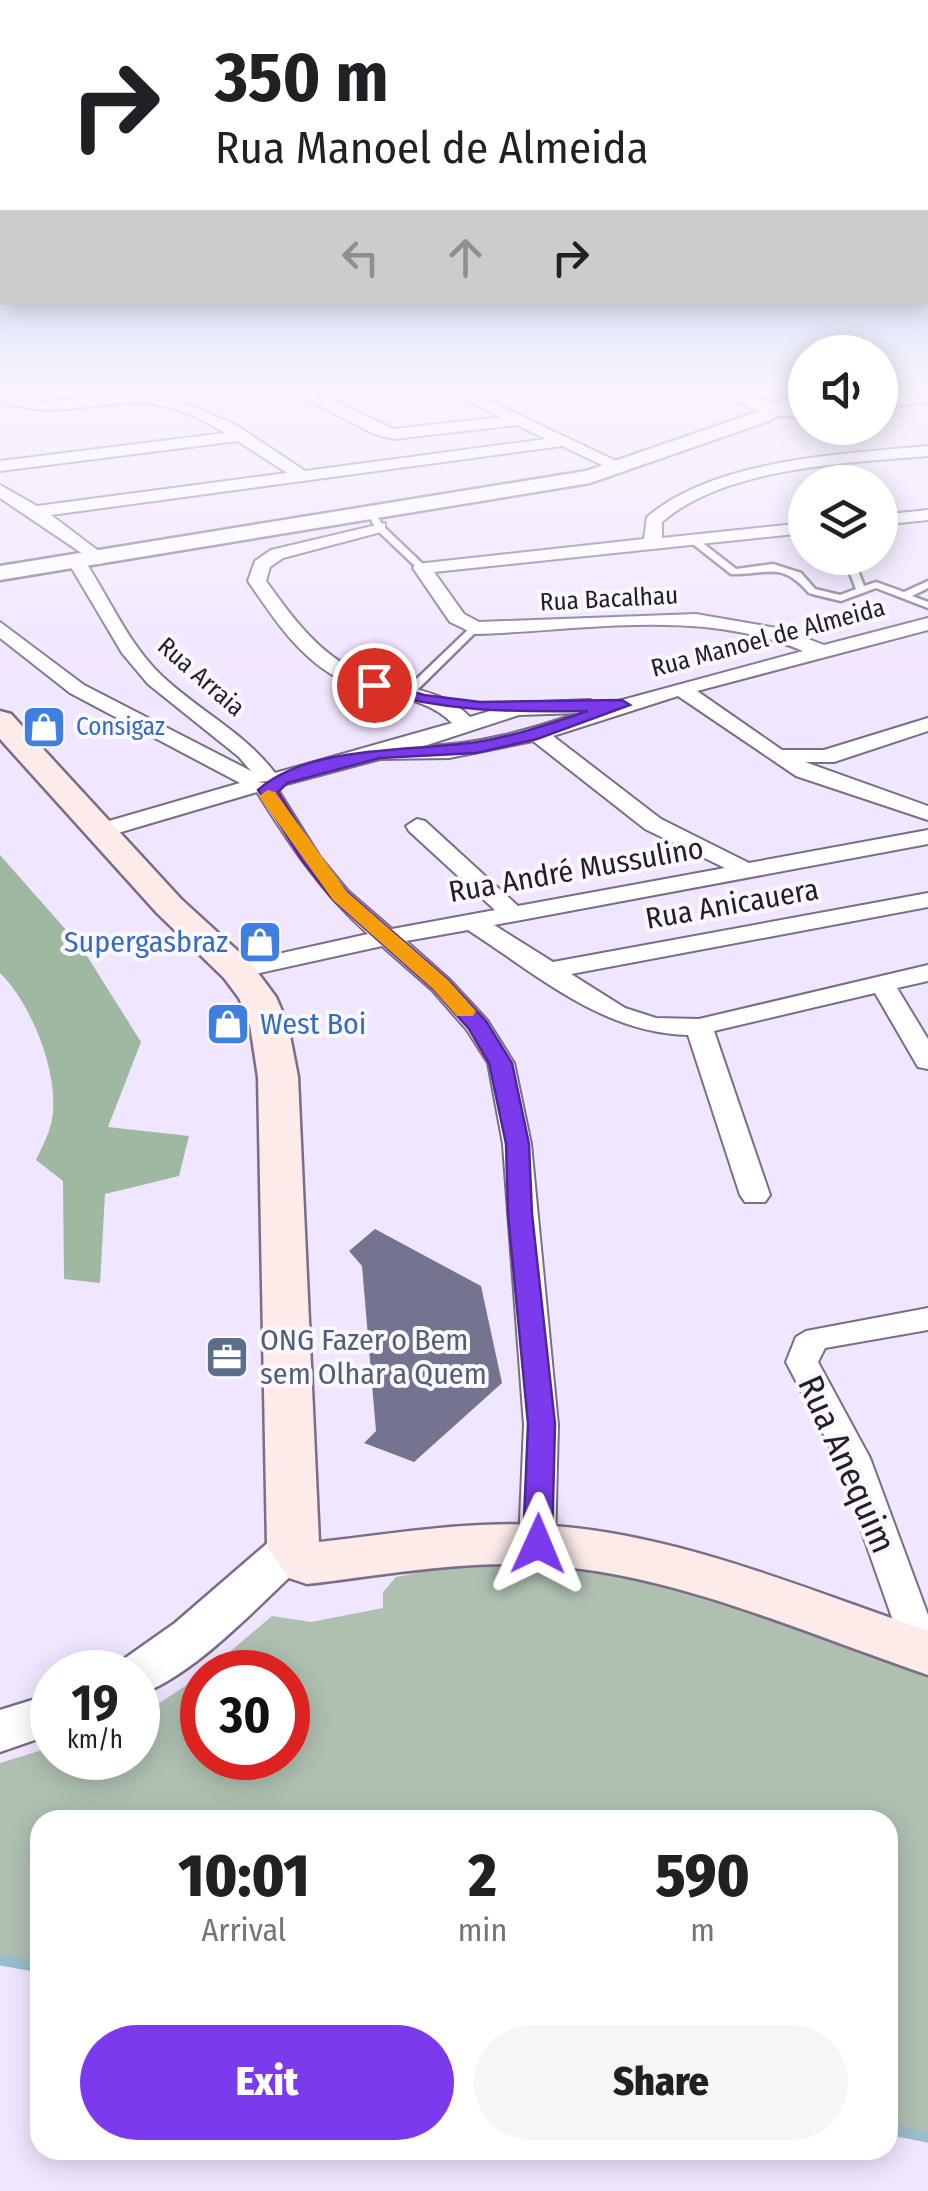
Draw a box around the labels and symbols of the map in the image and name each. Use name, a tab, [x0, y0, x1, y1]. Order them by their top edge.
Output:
street label: Rua Bacalhau	[539, 580, 679, 618]
street label: Rua Manoel de Almeida	[648, 592, 888, 684]
street label: Rua Arraia	[151, 631, 251, 723]
pin	[332, 643, 417, 728]
shop icon: Consigaz	[21, 704, 67, 750]
place label: Consigaz	[76, 712, 165, 742]
street label: Rua André Mussulino	[446, 830, 706, 910]
street label: Rua Anicauera	[643, 871, 821, 937]
shop icon: Supergasbraz	[237, 919, 283, 965]
place label: Supergasbraz	[64, 924, 228, 960]
shop icon: West Boi	[205, 1001, 251, 1047]
place label: West Boi	[260, 1006, 366, 1042]
place label: ONG Fazer o Bem sem Olhar a Quem	[260, 1322, 487, 1392]
office icon: ONG Fazer o Bem sem Olhar a Quem	[204, 1334, 250, 1380]
street label: Rua Anequim	[789, 1369, 905, 1559]
position arrow	[486, 1492, 590, 1596]
speed limit sign: 30	[180, 1650, 310, 1780]

